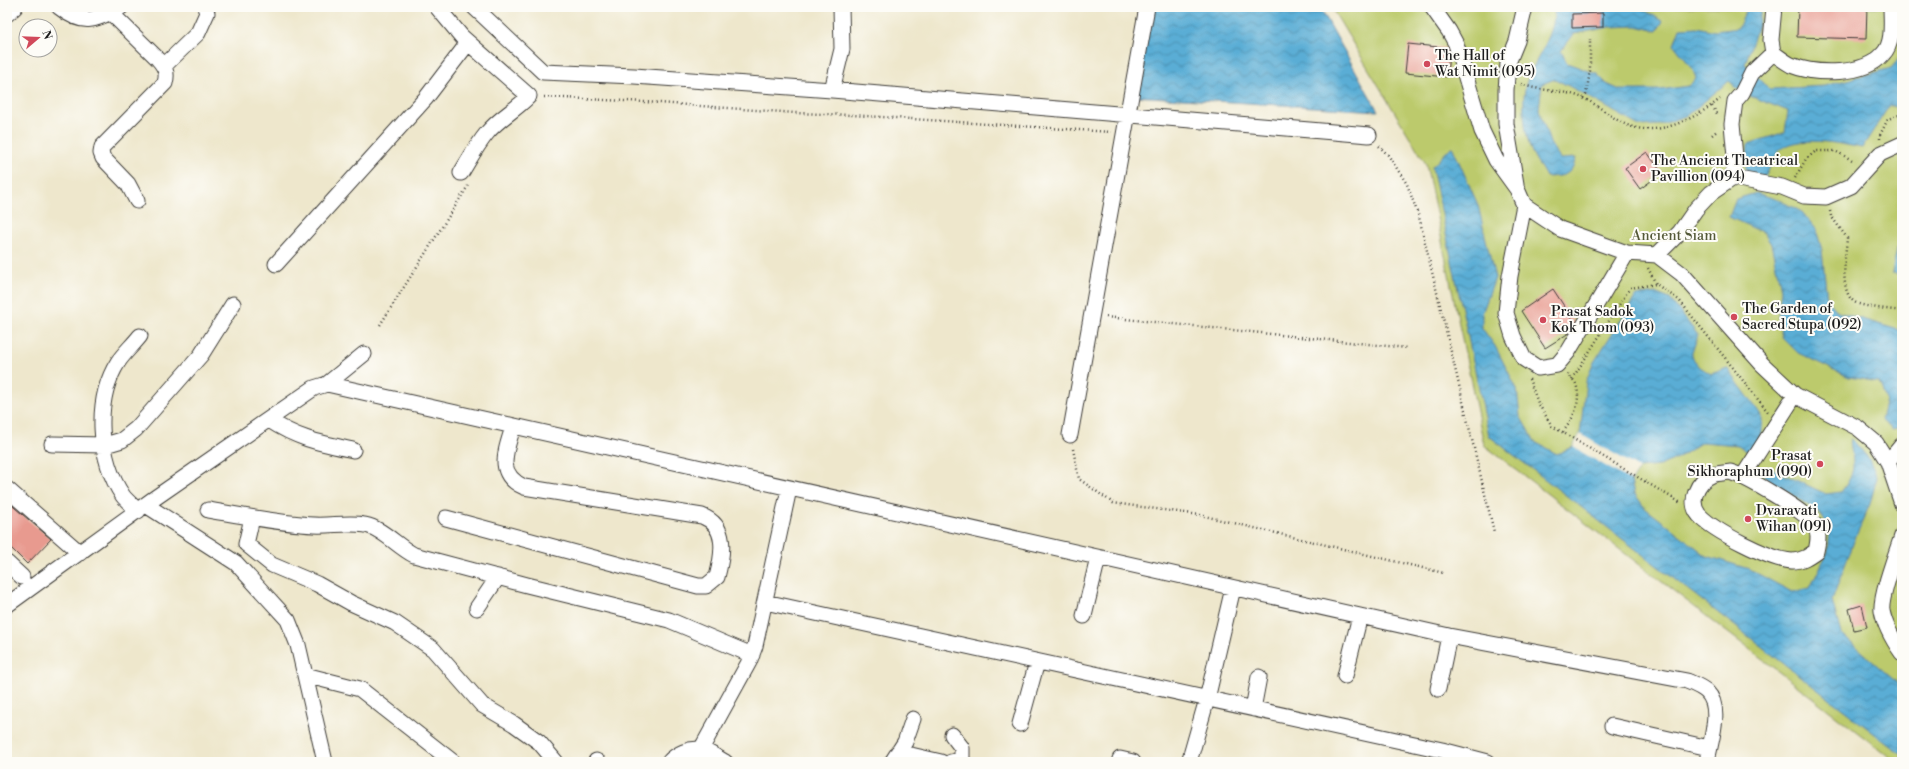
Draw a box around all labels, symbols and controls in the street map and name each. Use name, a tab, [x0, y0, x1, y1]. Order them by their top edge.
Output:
north arrow	[18, 18, 58, 58]
text: N	[38, 29, 55, 42]
place label: The Hall of Wat Nimit (095)	[1434, 47, 1535, 81]
marker: The Hall of Wat Nimit (095)	[1422, 59, 1432, 69]
place label: The Ancient Theatrical Pavillion (094)	[1651, 152, 1798, 186]
marker: The Ancient Theatrical Pavillion (094)	[1638, 164, 1648, 174]
park label: Ancient Siam	[1631, 227, 1716, 245]
place label: The Garden of Sacred Stupa (092)	[1742, 300, 1861, 334]
place label: Prasat Sadok Kok Thom (093)	[1551, 303, 1654, 337]
marker: The Garden of Sacred Stupa (092)	[1729, 312, 1739, 322]
marker: Prasat Sadok Kok Thom (093)	[1538, 315, 1548, 325]
place label: Prasat Sikhoraphum (090)	[1687, 447, 1812, 481]
marker: Prasat Sikhoraphum (090)	[1815, 459, 1825, 469]
place label: Dvaravati Wihan (091)	[1755, 502, 1831, 536]
marker: Dvaravati Wihan (091)	[1743, 514, 1753, 524]

